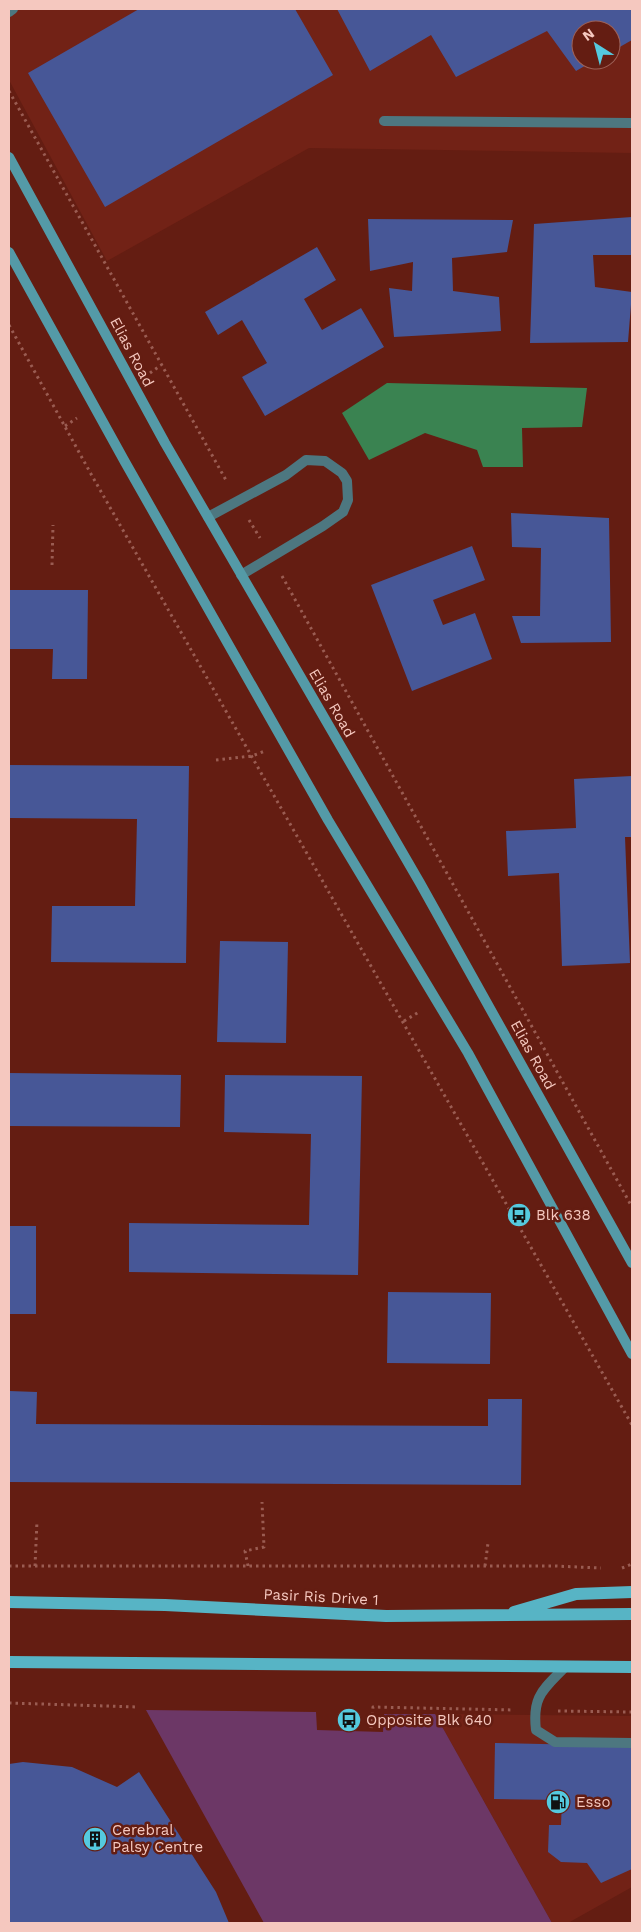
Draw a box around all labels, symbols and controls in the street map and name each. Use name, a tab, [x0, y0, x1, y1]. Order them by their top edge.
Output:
north arrow	[571, 20, 621, 70]
text: N	[579, 25, 597, 44]
street label: Elias Road	[106, 314, 158, 390]
street label: Elias Road	[305, 665, 359, 741]
street label: Elias Road	[507, 1017, 559, 1093]
bus stop icon: Blk 638	[506, 1202, 532, 1228]
place label: Blk 638	[536, 1206, 591, 1224]
street label: Pasir Ris Drive 1	[263, 1585, 379, 1609]
bus stop icon: Opposite Blk 640	[336, 1707, 362, 1733]
place label: Opposite Blk 640	[366, 1711, 492, 1729]
fuel station icon: Esso	[545, 1789, 571, 1815]
place label: Esso	[576, 1793, 610, 1811]
place label: Cerebral Palsy Centre	[112, 1821, 203, 1856]
building icon: Cerebral Palsy Centre	[82, 1826, 108, 1852]

